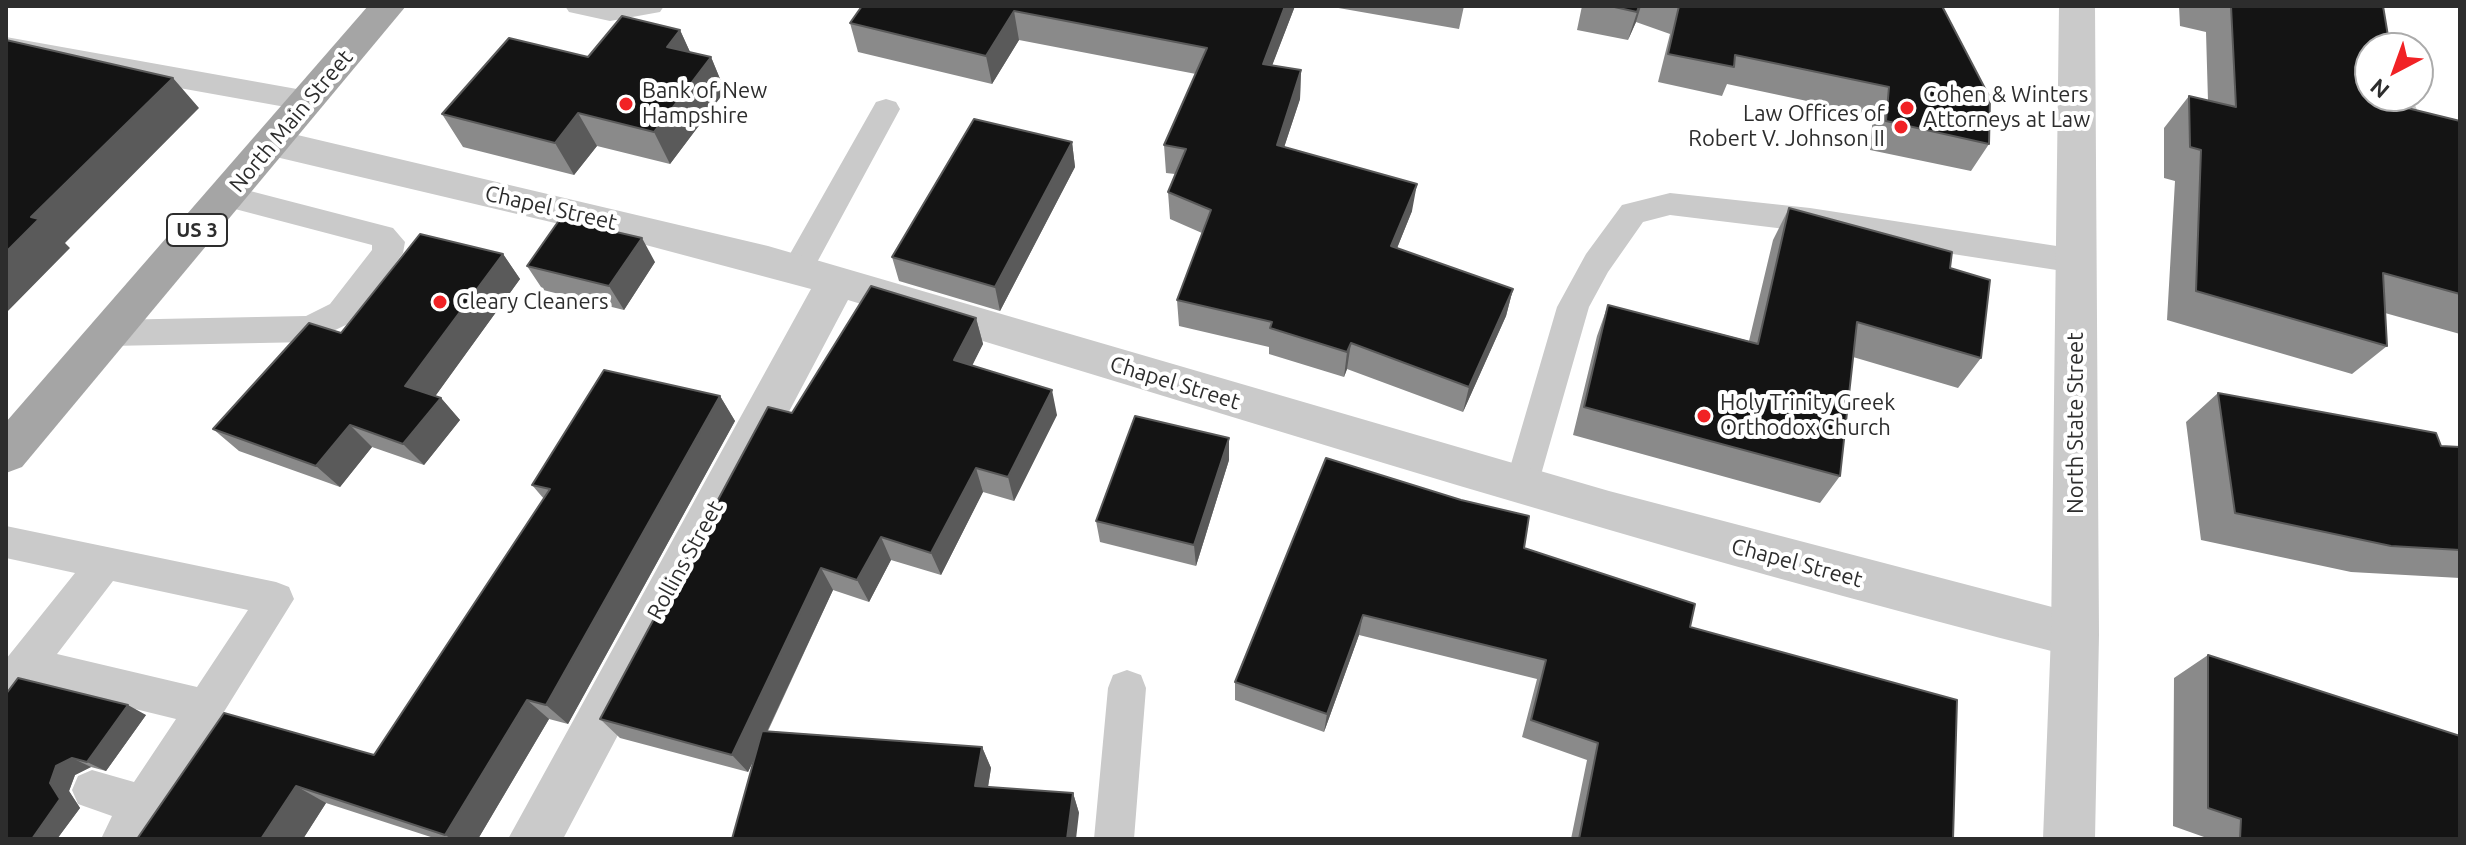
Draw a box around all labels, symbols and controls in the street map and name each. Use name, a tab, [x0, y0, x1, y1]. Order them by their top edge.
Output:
north arrow	[2354, 32, 2434, 112]
street label: North Main Street	[224, 44, 358, 198]
text: N	[2365, 74, 2394, 104]
place label: Bank of New Hampshire	[642, 78, 767, 130]
place label: Cohen & Winters Attorneys at Law	[1923, 82, 2090, 134]
marker: Bank of New Hampshire	[617, 95, 635, 113]
marker: Cohen & Winters Attorneys at Law	[1898, 99, 1916, 117]
place label: Law Offices of Robert V. Johnson II	[1688, 101, 1885, 152]
marker: Law Offices of Robert V. Johnson II	[1892, 118, 1910, 136]
street label: Chapel Street	[482, 180, 620, 236]
road number: US 3	[167, 214, 227, 246]
place label: Cleary Cleaners	[456, 289, 608, 315]
marker: Cleary Cleaners	[431, 293, 449, 311]
street label: North State Street	[2063, 332, 2089, 514]
street label: Chapel Street	[1107, 351, 1243, 415]
place label: Holy Trinity Greek Orthodox Church	[1720, 390, 1895, 442]
marker: Holy Trinity Greek Orthodox Church	[1695, 407, 1713, 425]
street label: Rollins Street	[641, 496, 729, 624]
street label: Chapel Street	[1729, 533, 1865, 593]

